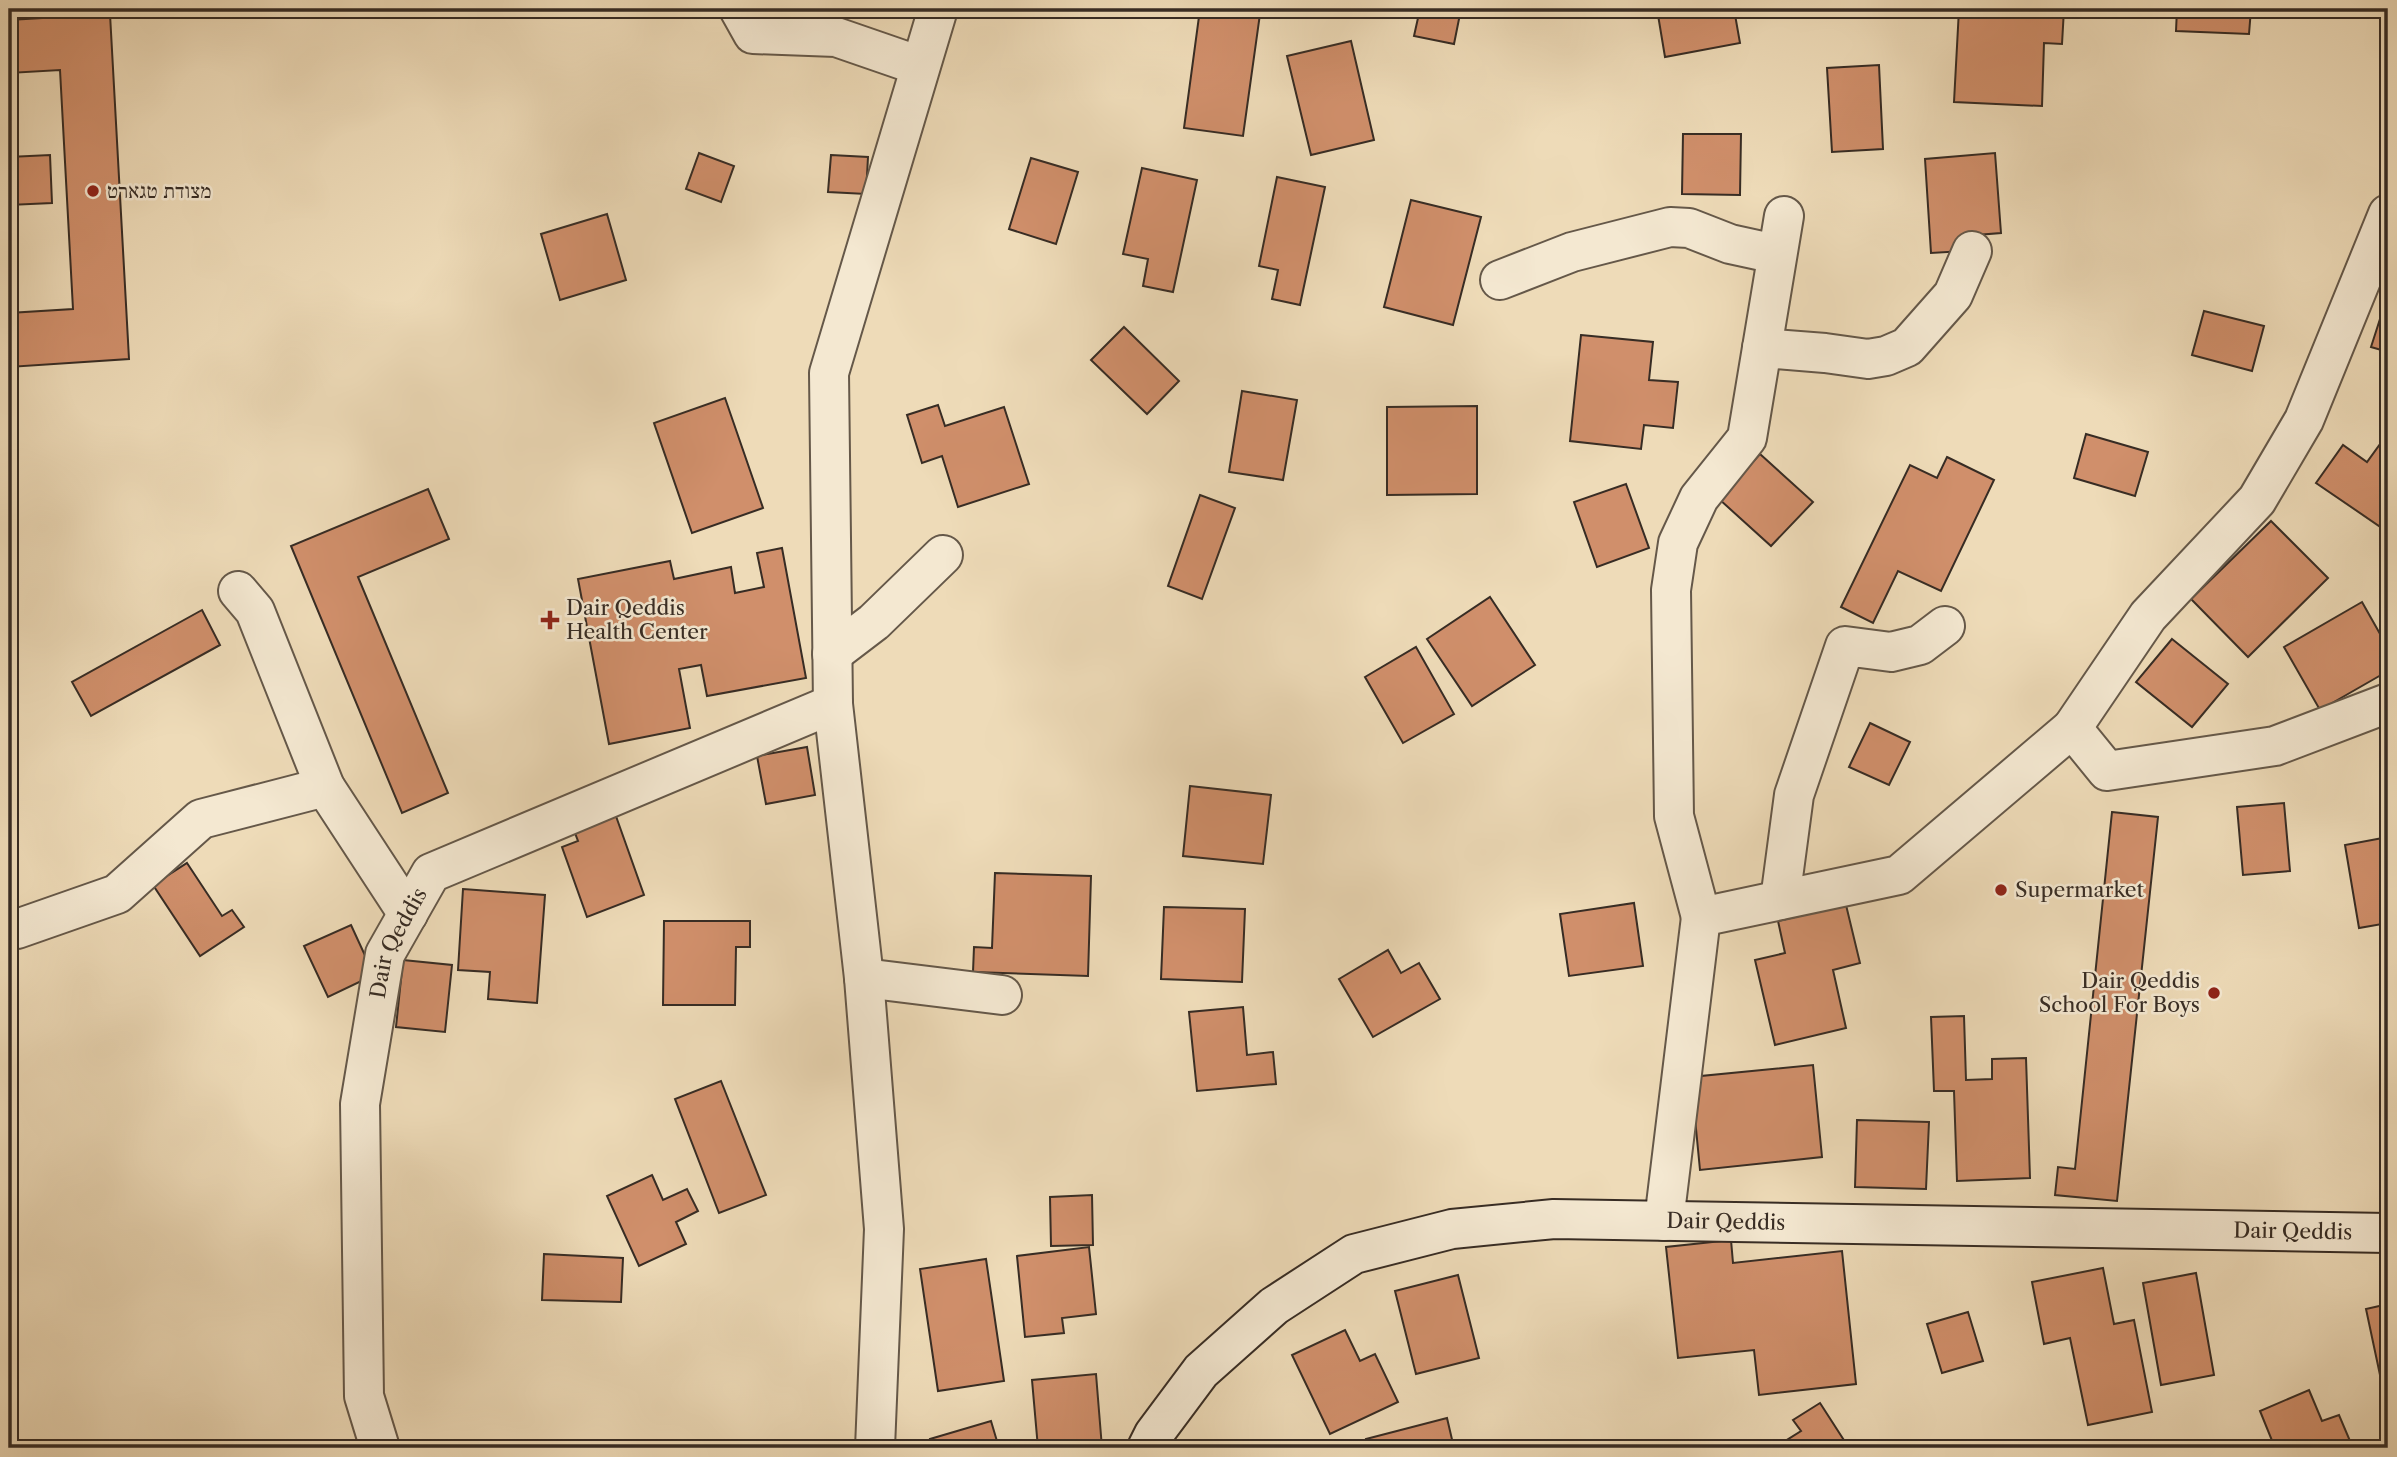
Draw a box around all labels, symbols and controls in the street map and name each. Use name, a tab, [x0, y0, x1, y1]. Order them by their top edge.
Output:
place label: מצודת טגארט	[107, 178, 212, 203]
marker: מצודת טגארט	[85, 183, 101, 199]
place label: Dair Qeddis Health Center	[566, 595, 708, 644]
marker: Dair Qeddis Health Center	[540, 610, 560, 630]
place label: Supermarket	[2015, 877, 2145, 902]
marker: Supermarket	[1993, 882, 2009, 898]
street label: Dair Qeddis	[365, 883, 432, 1000]
place label: Dair Qeddis School For Boys	[2039, 968, 2200, 1017]
marker: Dair Qeddis School For Boys	[2206, 985, 2222, 1001]
street label: Dair Qeddis	[1666, 1208, 1786, 1235]
street label: Dair Qeddis	[2233, 1217, 2353, 1244]

